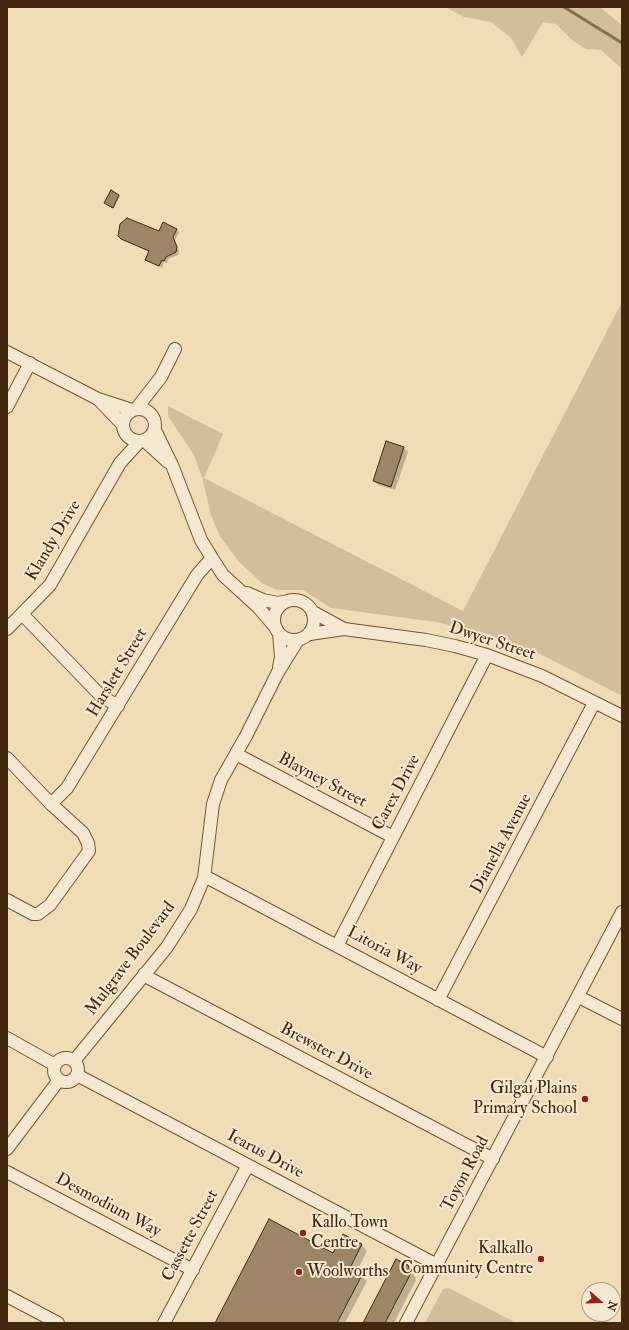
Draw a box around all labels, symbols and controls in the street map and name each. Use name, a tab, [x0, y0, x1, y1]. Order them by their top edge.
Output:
street label: Klandy Drive	[22, 497, 86, 585]
street label: Dwyer Street	[446, 618, 538, 666]
street label: Harslett Street	[84, 625, 152, 721]
street label: Blayney Street	[274, 749, 370, 813]
street label: Carex Drive	[369, 752, 425, 834]
street label: Dianella Avenue	[467, 791, 537, 897]
street label: Mulgrave Boulevard	[82, 898, 180, 1020]
street label: Litoria Way	[343, 923, 425, 979]
street label: Brewster Drive	[276, 1019, 376, 1085]
place label: Gilgai Plains Primary School	[473, 1079, 577, 1119]
marker: Gilgai Plains Primary School	[580, 1094, 590, 1104]
street label: Icarus Drive	[223, 1126, 307, 1184]
street label: Toyon Road	[438, 1133, 494, 1215]
street label: Desmodium Way	[52, 1170, 164, 1242]
street label: Cassette Street	[158, 1187, 224, 1285]
place label: Kallo Town Centre	[311, 1213, 388, 1253]
marker: Kallo Town Centre	[298, 1228, 308, 1238]
place label: Kalkallo Community Centre	[400, 1239, 533, 1279]
marker: Kalkallo Community Centre	[536, 1254, 546, 1264]
place label: Woolworths	[307, 1262, 388, 1282]
marker: Woolworths	[294, 1267, 304, 1277]
north arrow	[581, 1282, 621, 1322]
text: N	[604, 1299, 620, 1313]

